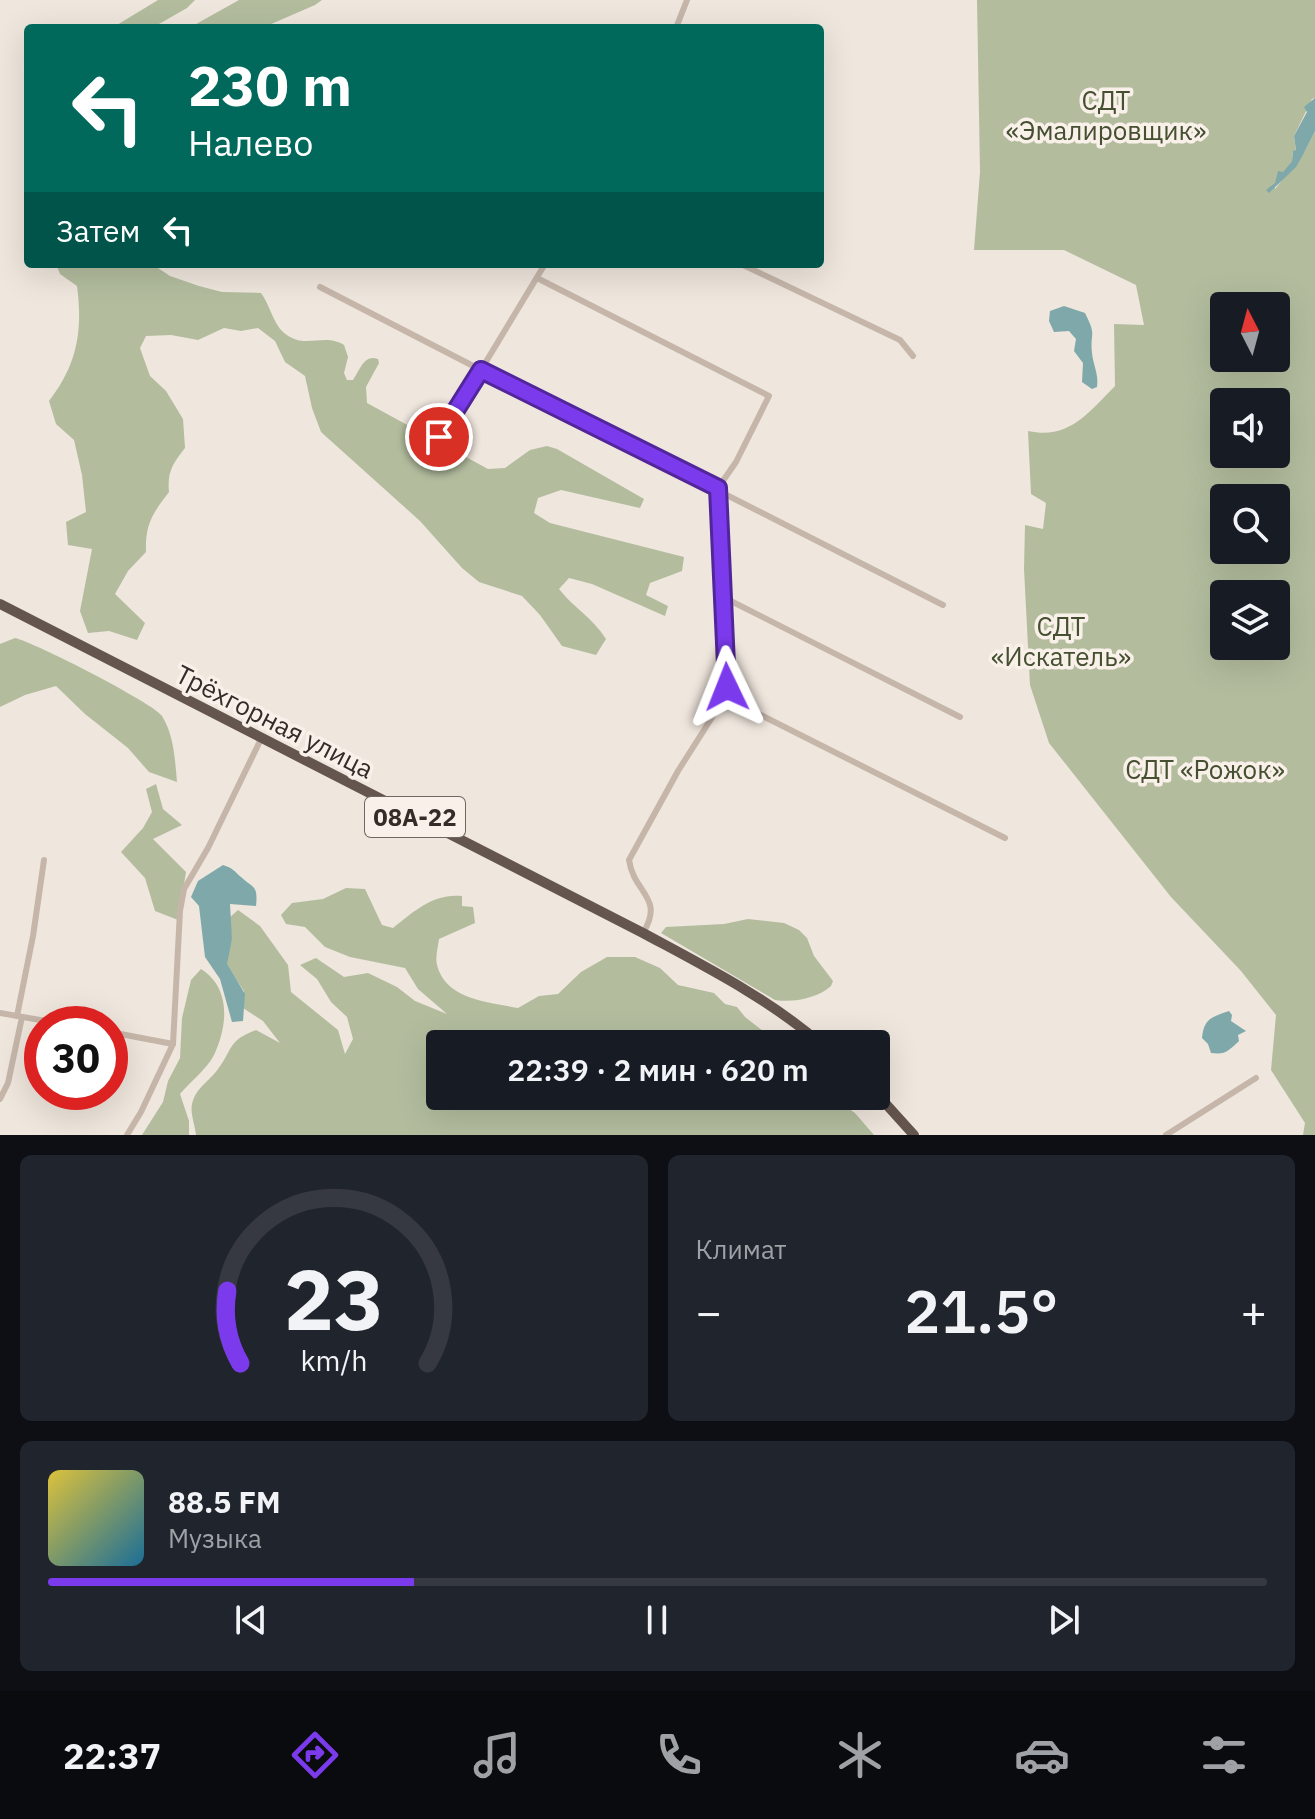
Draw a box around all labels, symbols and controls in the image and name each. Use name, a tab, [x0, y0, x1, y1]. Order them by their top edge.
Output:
text: 230 m	[188, 49, 352, 121]
icon: left	[56, 56, 160, 160]
park label: СДТ «Эмалировщик»	[1006, 83, 1206, 147]
text: Налево	[188, 119, 313, 166]
icon: left	[156, 208, 200, 252]
text: Затем	[56, 211, 140, 250]
north arrow	[1210, 292, 1290, 372]
map controls	[1210, 292, 1290, 660]
button: sound	[1210, 388, 1290, 468]
pin	[405, 403, 473, 471]
icon: arrive	[417, 415, 461, 459]
button: search	[1210, 484, 1290, 564]
button: layers	[1210, 580, 1290, 660]
park label: СДТ «Искатель»	[991, 609, 1131, 673]
position arrow	[685, 645, 769, 729]
street label: Трёхгорная улица	[170, 656, 380, 786]
park label: СДТ «Рожок»	[1125, 752, 1285, 786]
road number: 08А-22	[365, 797, 465, 837]
speed limit sign: 30	[24, 1006, 128, 1110]
text: 22:39 · 2 мин · 620 m	[507, 1050, 809, 1089]
text: Климат	[696, 1232, 787, 1266]
text: 23	[284, 1245, 384, 1353]
text: 21.5°	[904, 1271, 1058, 1350]
text: −	[696, 1283, 722, 1340]
text: +	[1241, 1283, 1267, 1340]
text: km/h	[300, 1342, 367, 1379]
text: 88.5 FM	[168, 1482, 281, 1521]
text: Музыка	[168, 1521, 262, 1555]
icon: previous	[229, 1598, 273, 1642]
icon: pause	[635, 1598, 679, 1642]
icon: next	[1042, 1598, 1086, 1642]
icon: directions	[287, 1727, 343, 1783]
icon: music	[469, 1727, 525, 1783]
icon: phone	[651, 1727, 707, 1783]
icon: climate	[832, 1727, 888, 1783]
icon: car	[1014, 1727, 1070, 1783]
icon: filters	[1196, 1727, 1252, 1783]
text: 22:37	[63, 1732, 161, 1779]

